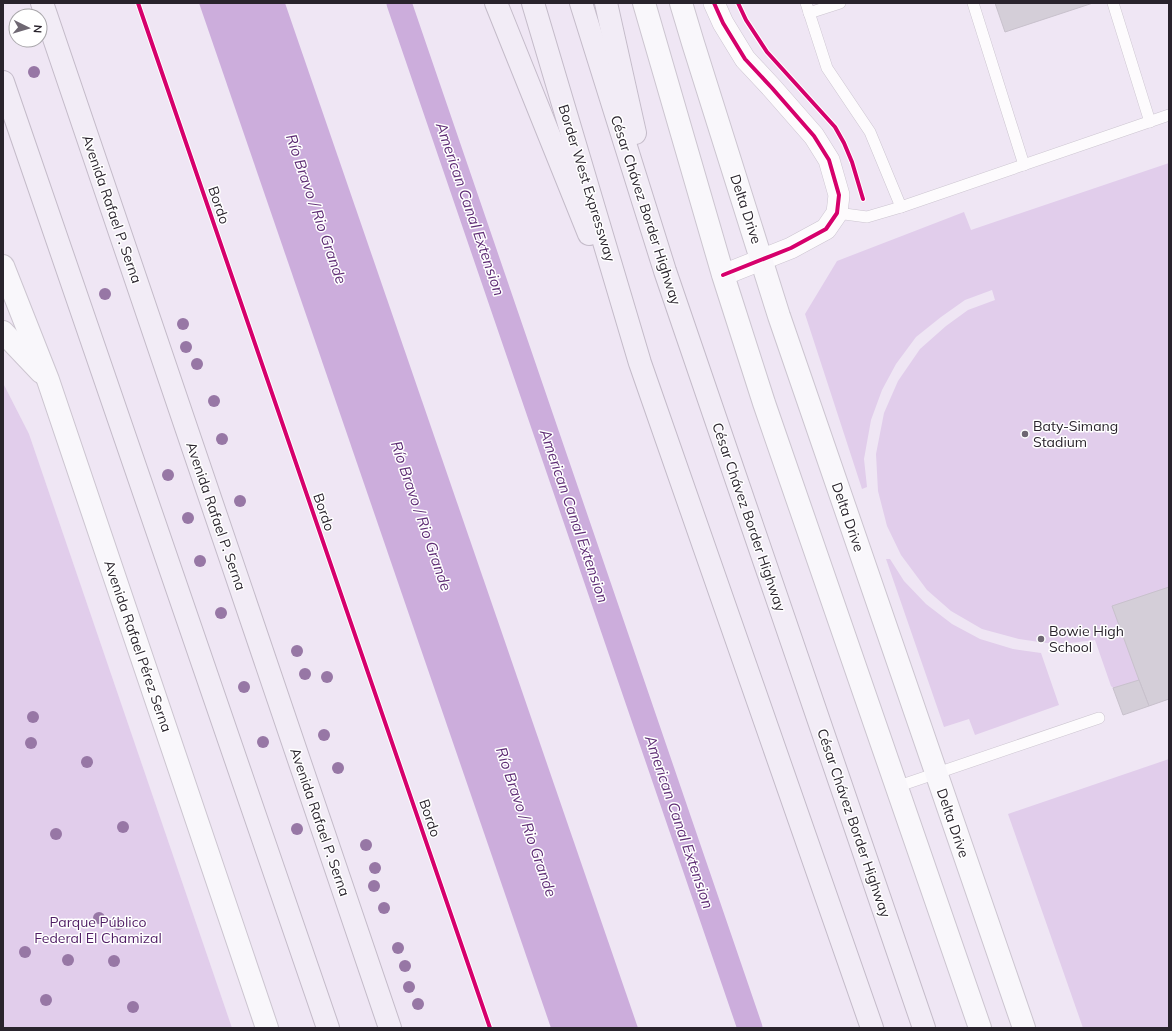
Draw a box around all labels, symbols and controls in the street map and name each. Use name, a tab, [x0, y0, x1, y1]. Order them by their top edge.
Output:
north arrow	[8, 8, 48, 48]
text: N	[31, 24, 45, 34]
street label: Border West Expressway	[555, 102, 620, 264]
street label: César Chávez Border Highway	[607, 113, 685, 308]
water label: American Canal Extension	[432, 119, 509, 298]
water label: Río Bravo / Rio Grande	[282, 131, 351, 286]
street label: Avenida Rafael P. Serna	[78, 132, 146, 286]
street label: Delta Drive	[726, 172, 766, 246]
street label: Bordo	[204, 184, 234, 226]
place label: Baty-Simang Stadium	[1033, 417, 1118, 451]
street label: César Chávez Border Highway	[708, 420, 790, 614]
water label: American Canal Extension	[536, 426, 613, 605]
marker: Baty-Simang Stadium	[1020, 429, 1030, 439]
water label: Río Bravo / Rio Grande	[387, 438, 456, 593]
street label: Avenida Rafael P. Serna	[182, 439, 250, 593]
street label: Delta Drive	[828, 480, 868, 554]
street label: Bordo	[309, 491, 339, 533]
street label: Avenida Rafael Pérez Serna	[100, 558, 176, 734]
place label: Bowie High School	[1049, 622, 1124, 656]
marker: Bowie High School	[1036, 634, 1046, 644]
street label: César Chávez Border Highway	[813, 726, 895, 920]
water label: American Canal Extension	[641, 732, 718, 911]
water label: Río Bravo / Rio Grande	[492, 744, 561, 899]
street label: Avenida Rafael P. Serna	[286, 745, 354, 899]
street label: Delta Drive	[933, 786, 973, 860]
street label: Bordo	[415, 797, 445, 839]
park label: Parque Público Federal El Chamizal	[34, 913, 162, 947]

